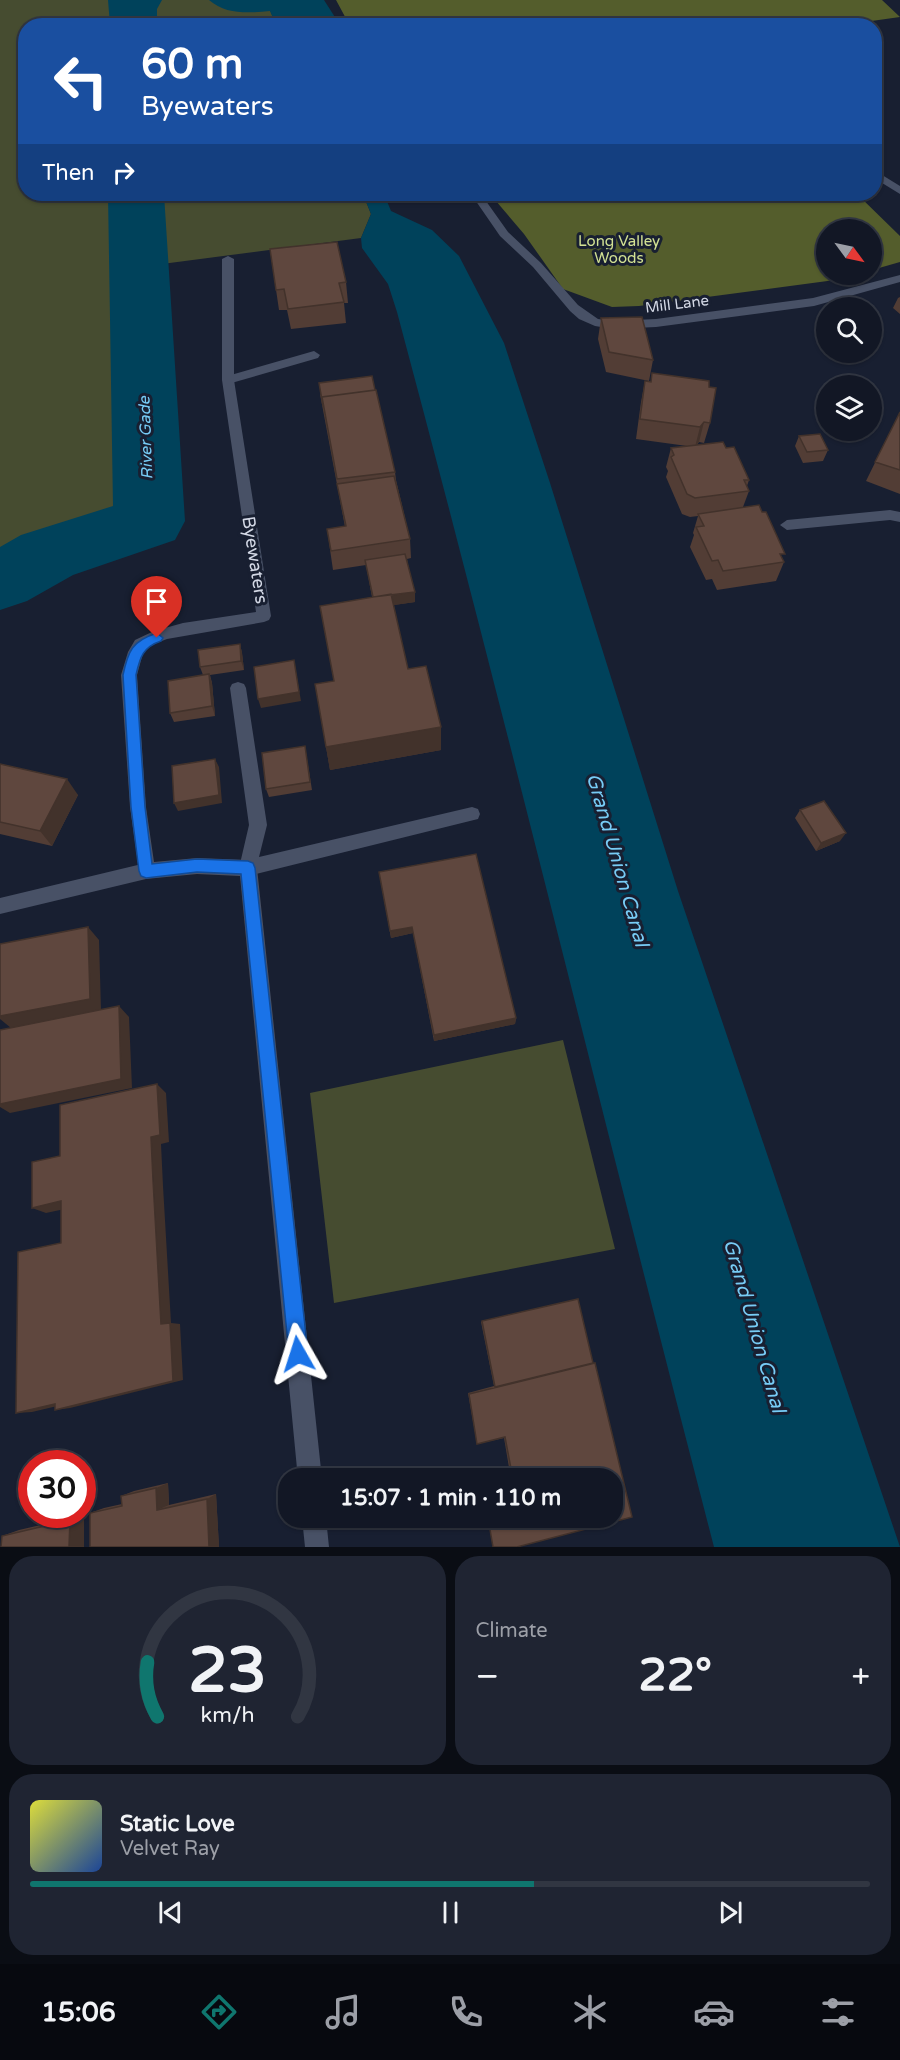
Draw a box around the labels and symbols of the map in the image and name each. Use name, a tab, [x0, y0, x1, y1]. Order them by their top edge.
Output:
north arrow	[816, 219, 882, 285]
park label: Long Valley Woods	[578, 232, 660, 267]
street label: Mill Lane	[644, 291, 710, 317]
water label: River Gade	[135, 395, 157, 480]
street label: Byewaters	[237, 515, 273, 605]
pin	[131, 576, 182, 638]
water label: Grand Union Canal	[581, 771, 654, 951]
water label: Grand Union Canal	[718, 1237, 791, 1417]
position arrow	[266, 1322, 330, 1386]
speed limit sign: 30	[18, 1450, 96, 1528]

